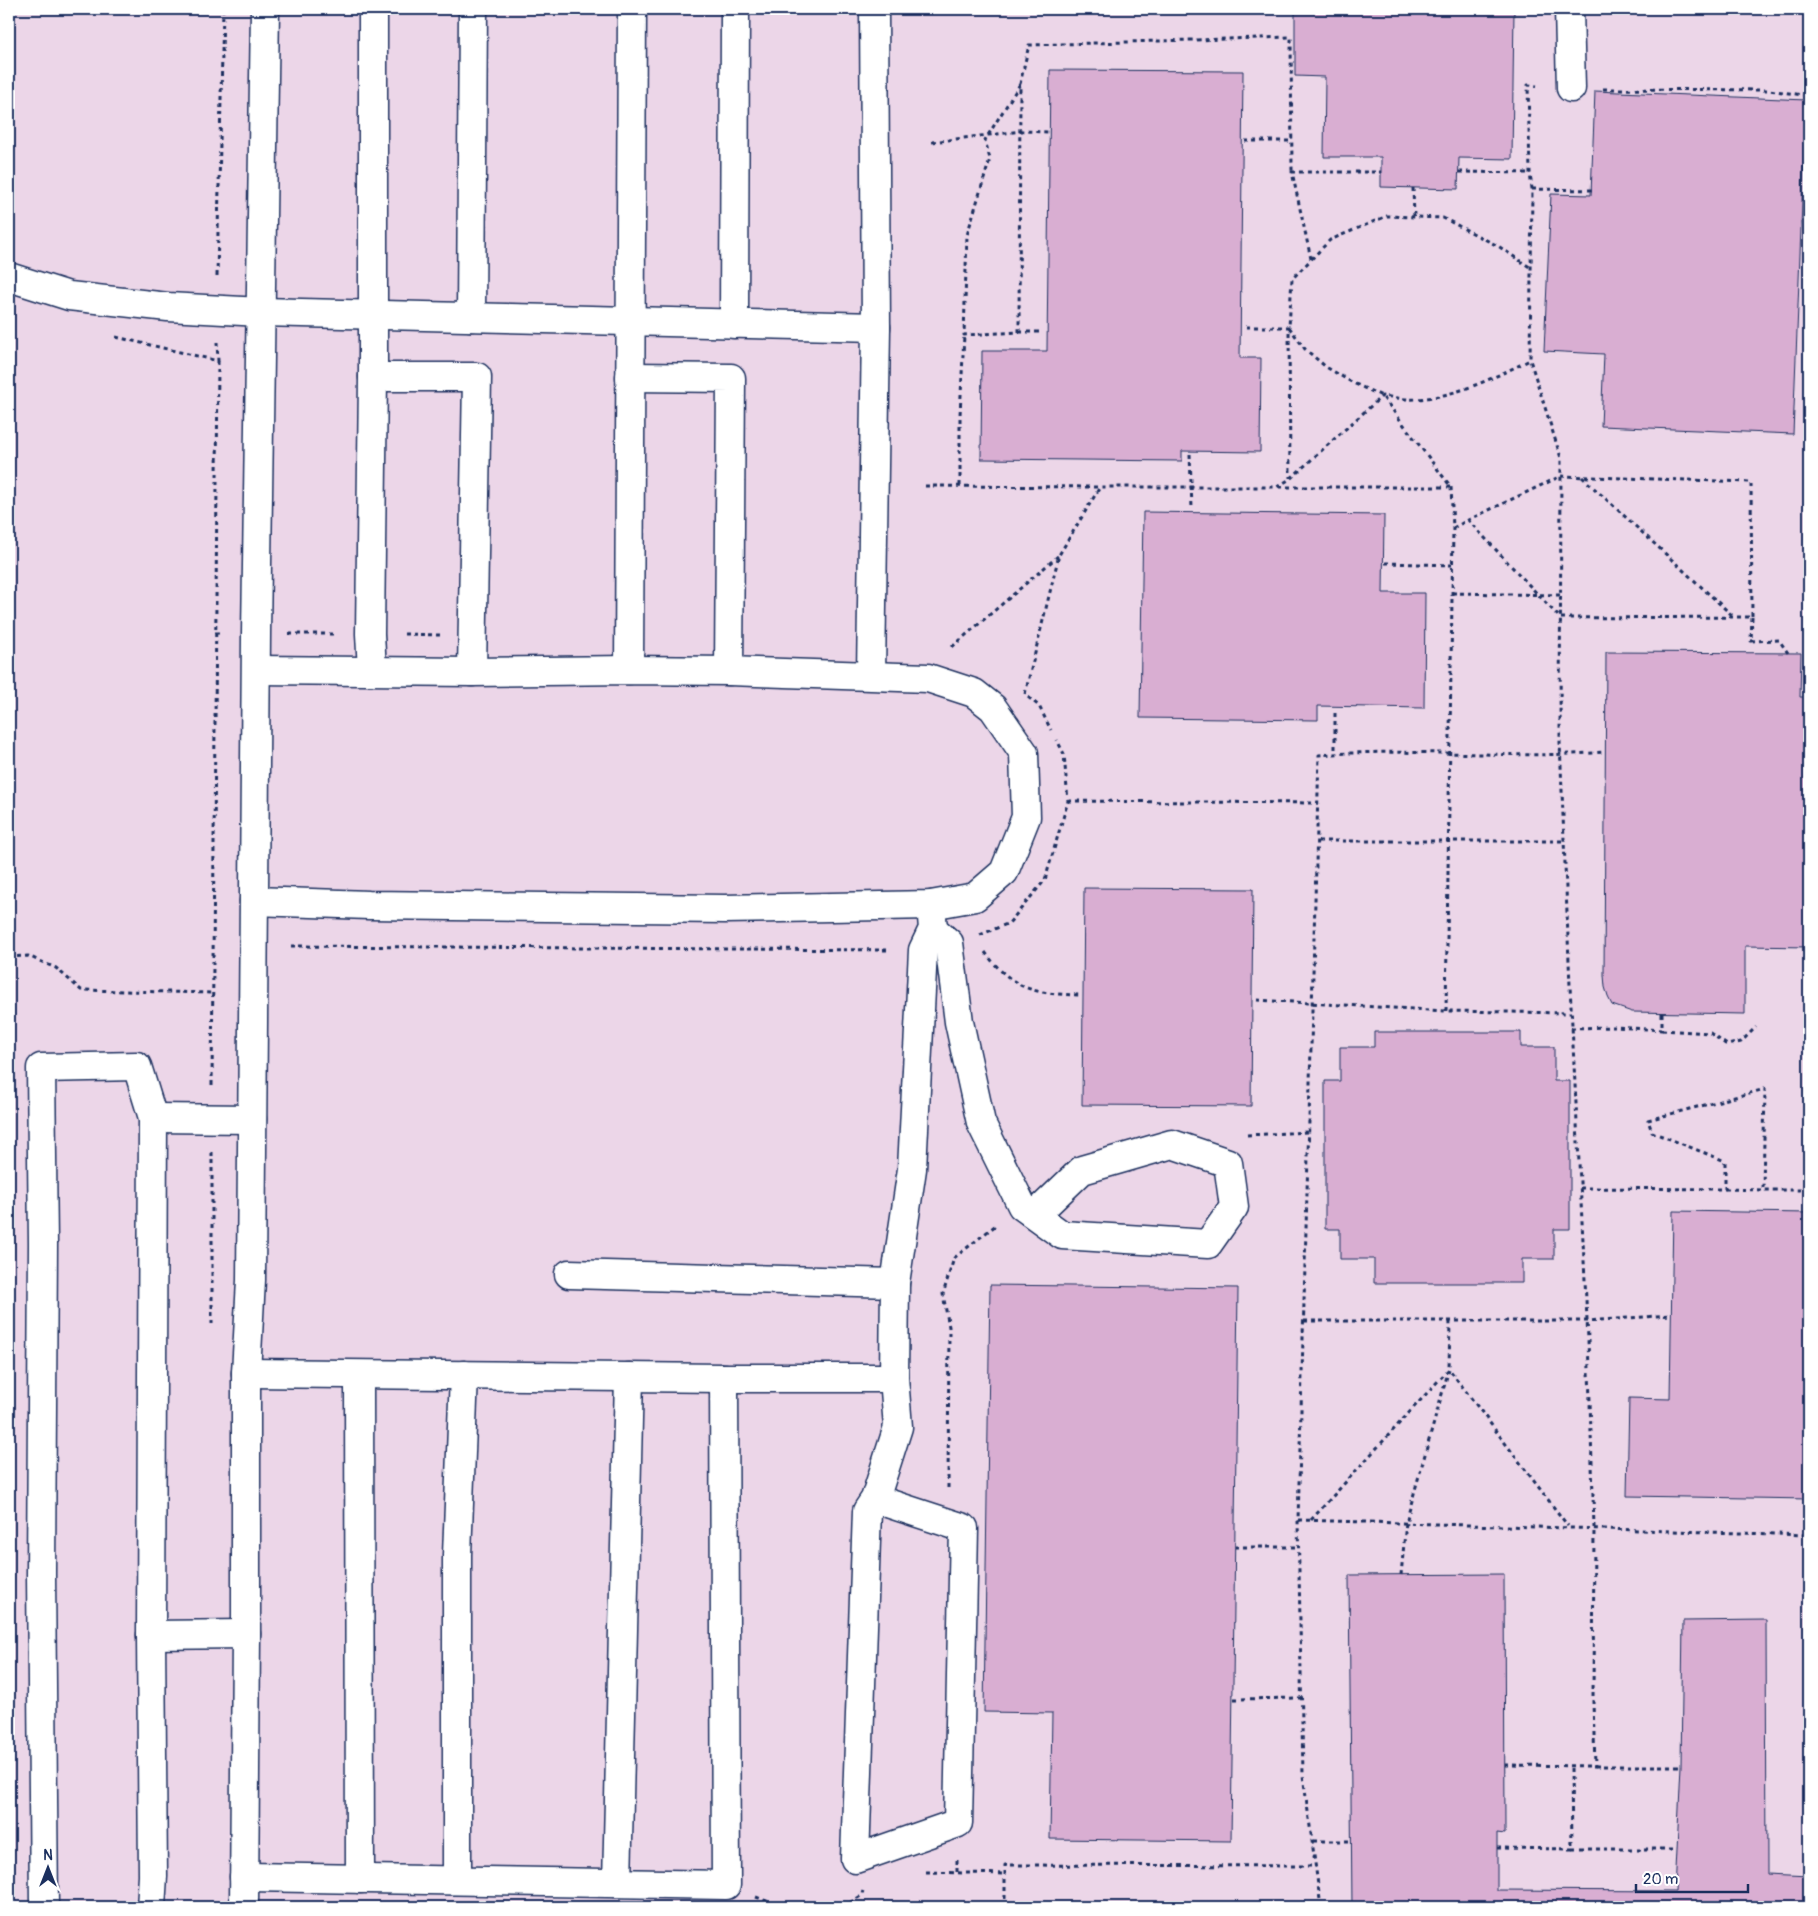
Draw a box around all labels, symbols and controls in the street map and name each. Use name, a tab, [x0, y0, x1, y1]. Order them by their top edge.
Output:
north arrow	[22, 1844, 72, 1894]
text: N	[43, 1847, 53, 1864]
scale bar	[1636, 1861, 1748, 1893]
text: 20 m	[1643, 1870, 1678, 1889]

